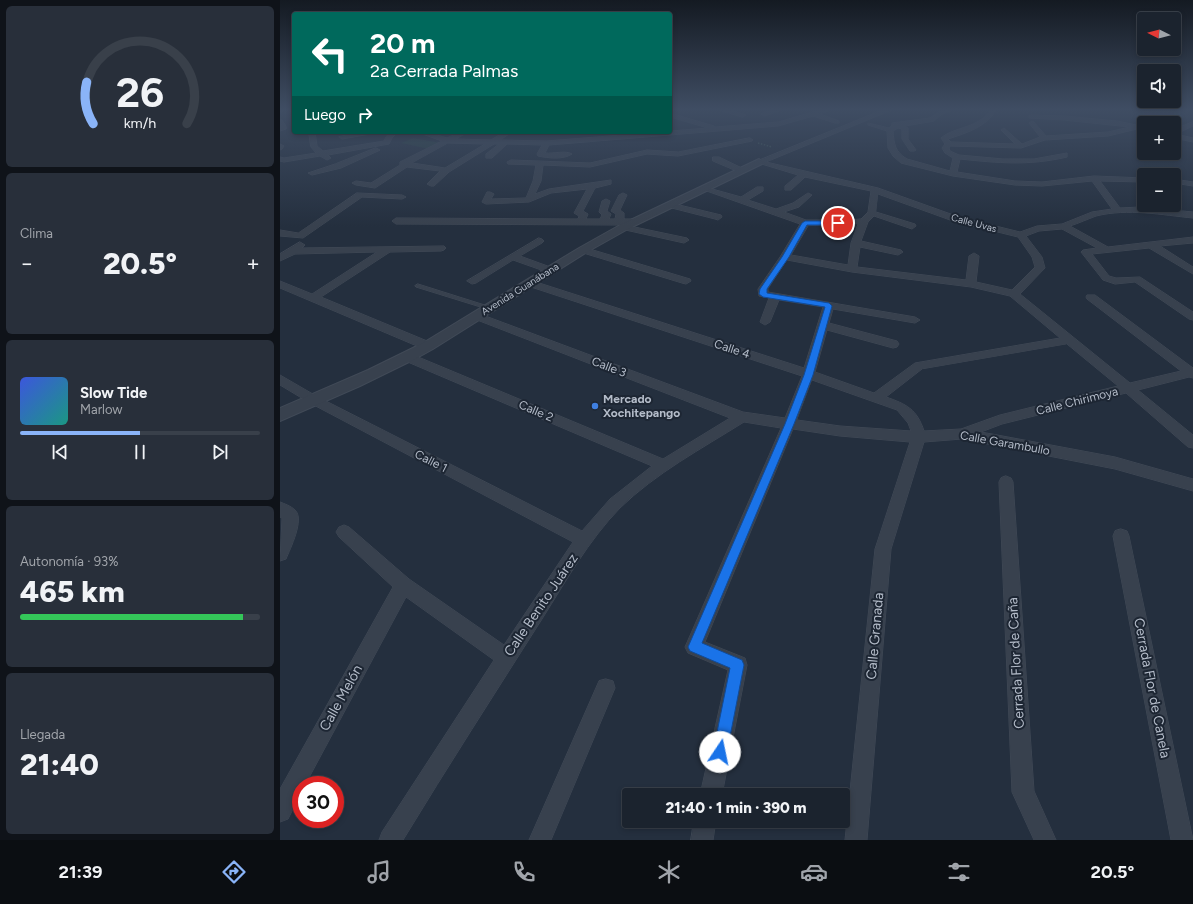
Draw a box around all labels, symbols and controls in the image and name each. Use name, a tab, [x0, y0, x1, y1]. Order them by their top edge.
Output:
north arrow	[1137, 12, 1181, 56]
map controls	[1137, 12, 1181, 212]
text: 20 m	[370, 26, 435, 60]
icon: left	[304, 28, 356, 80]
text: 2a Cerrada Palmas	[370, 60, 518, 82]
button: sound	[1137, 64, 1181, 108]
text: 26	[116, 67, 164, 117]
icon: right	[354, 104, 376, 126]
text: Luego	[304, 106, 346, 124]
text: km/h	[124, 114, 156, 132]
button: +	[1137, 116, 1181, 160]
button: −	[1137, 168, 1181, 212]
pin	[821, 206, 855, 240]
street label: Calle Uvas	[950, 211, 998, 235]
icon: arrive	[827, 212, 849, 234]
text: Clima	[20, 226, 53, 241]
text: 20.5°	[103, 245, 177, 282]
text: −	[20, 250, 34, 277]
text: +	[246, 250, 260, 277]
street label: Avenida Guanábana	[479, 260, 561, 318]
street label: Calle 4	[712, 337, 752, 362]
street label: Calle 3	[590, 354, 628, 380]
text: Slow Tide	[80, 384, 147, 402]
street label: Calle Chirimoya	[1035, 384, 1119, 418]
place label: Mercado Xochitepango	[603, 392, 680, 420]
street label: Calle 2	[517, 397, 555, 425]
marker: Mercado Xochitepango	[590, 401, 600, 411]
text: Marlow	[80, 402, 122, 417]
street label: Calle Garambullo	[959, 428, 1051, 458]
icon: previous	[49, 441, 71, 463]
icon: pause	[129, 441, 151, 463]
icon: next	[209, 441, 231, 463]
street label: Calle 1	[412, 447, 450, 475]
street label: Calle Benito Juárez	[500, 550, 582, 659]
text: Autonomía · 93%	[20, 554, 118, 569]
text: 465 km	[20, 573, 125, 610]
street label: Calle Granada	[863, 592, 887, 680]
street label: Cerrada Flor de Caña	[1004, 597, 1028, 729]
street label: Cerrada Flor de Canela	[1130, 617, 1174, 759]
street label: Calle Melón	[316, 662, 366, 734]
text: Llegada	[20, 727, 65, 742]
position arrow	[699, 731, 741, 773]
text: 21:40	[20, 746, 99, 783]
speed limit sign: 30	[292, 776, 344, 828]
text: 21:40 · 1 min · 390 m	[666, 799, 806, 817]
icon: directions	[220, 858, 248, 886]
icon: music	[365, 858, 393, 886]
icon: phone	[510, 858, 538, 886]
icon: climate	[655, 858, 683, 886]
icon: car	[800, 858, 828, 886]
icon: filters	[945, 858, 973, 886]
text: 21:39	[59, 861, 102, 883]
text: 20.5°	[1091, 861, 1134, 883]

